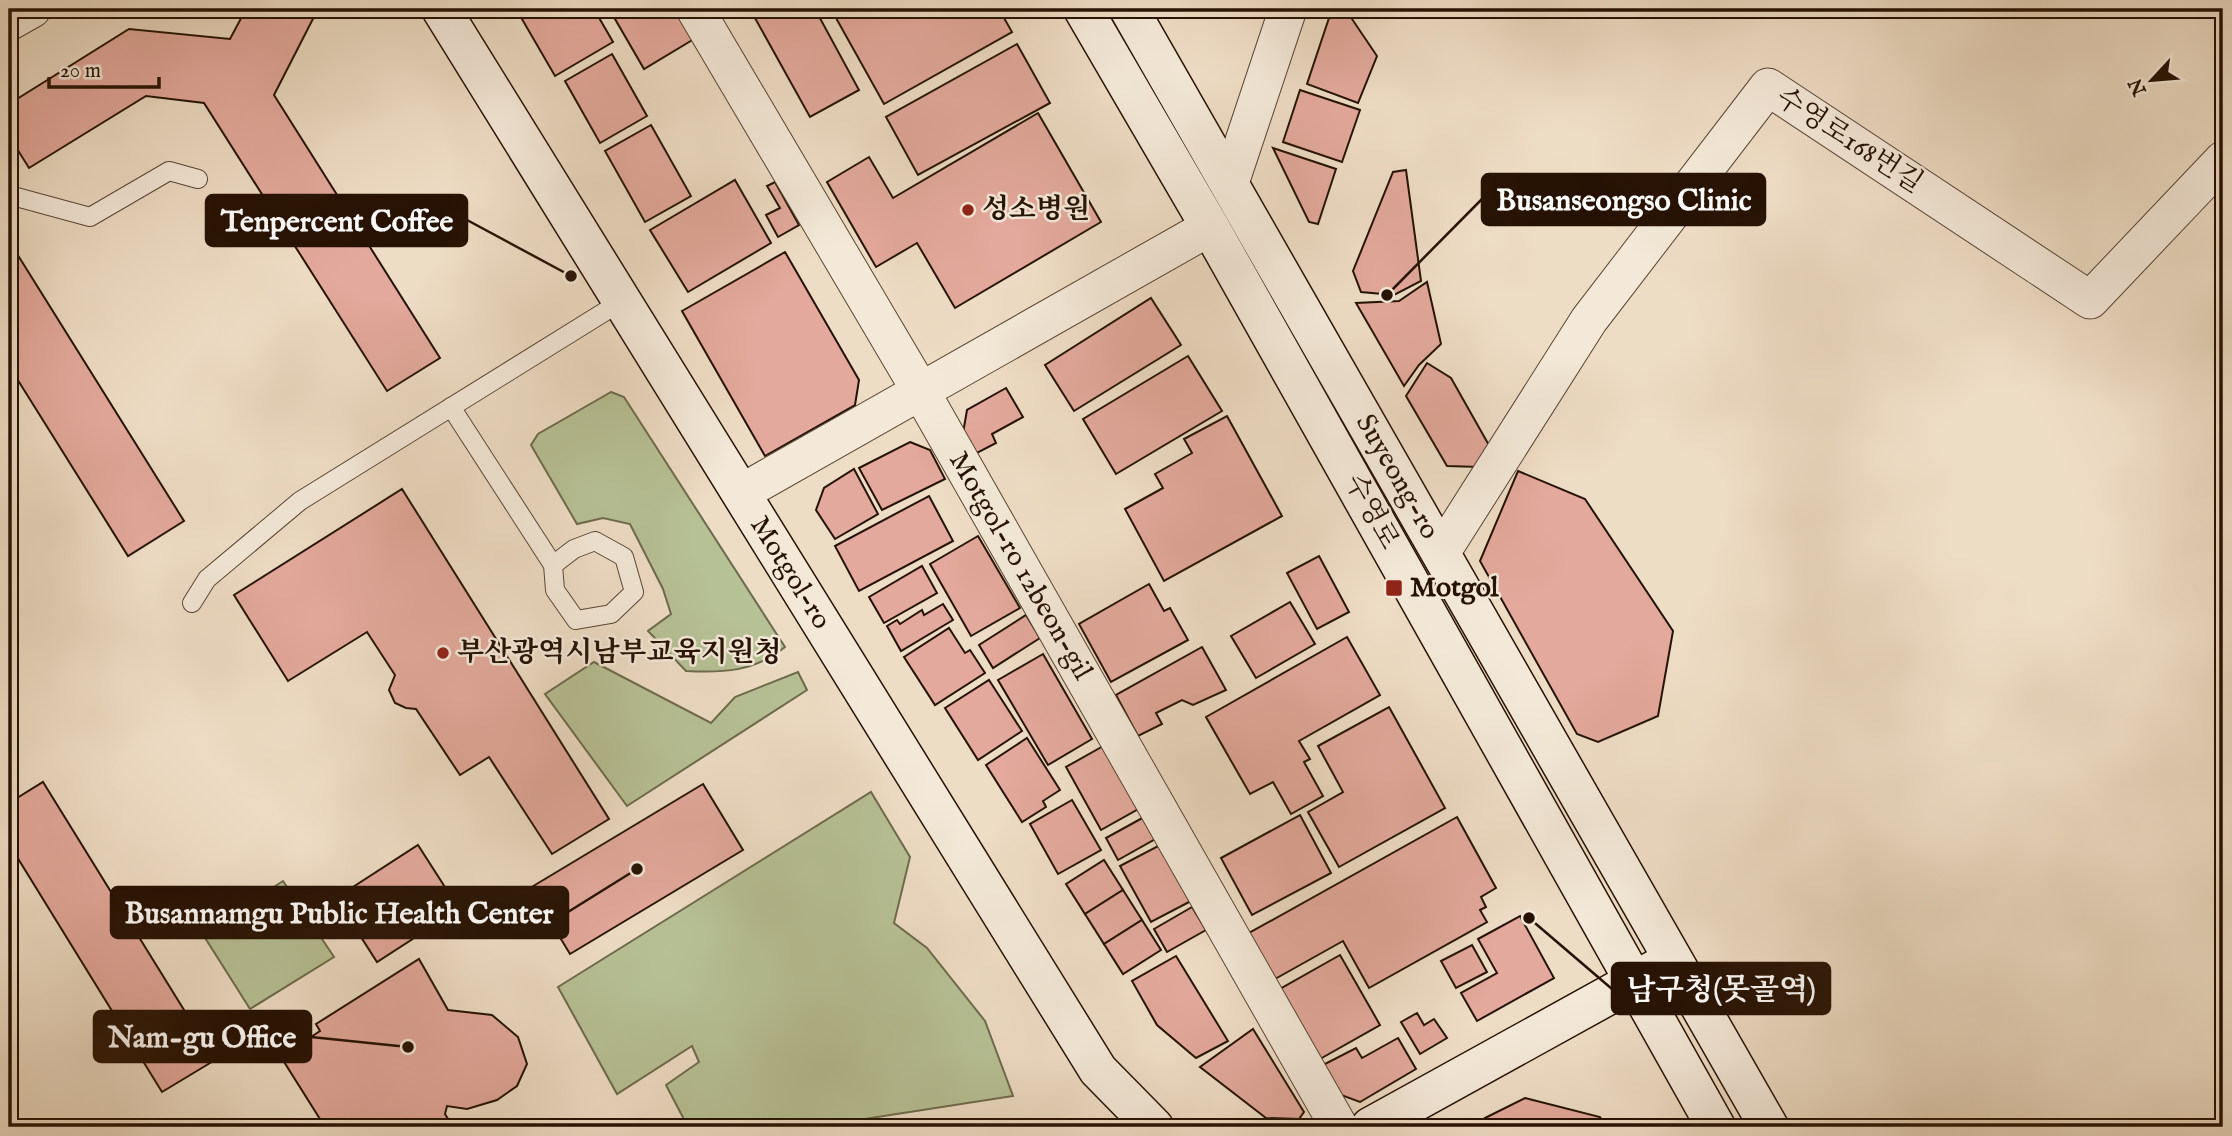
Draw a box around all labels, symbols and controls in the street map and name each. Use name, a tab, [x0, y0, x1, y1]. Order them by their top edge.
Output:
scale bar	[49, 46, 159, 90]
north arrow	[2116, 46, 2186, 116]
text: 20 m	[60, 58, 101, 85]
text: N	[2124, 73, 2153, 100]
street label: 수영로168번길	[1769, 80, 1929, 202]
callout: Busanseongso Clinic	[1482, 174, 1765, 225]
text: Busanseongso Clinic	[1496, 183, 1752, 221]
place label: 성소병원	[982, 193, 1090, 228]
callout: Tenpercent Coffee	[206, 195, 467, 246]
marker: 성소병원	[960, 202, 976, 218]
text: Tenpercent Coffee	[220, 204, 453, 242]
street label: Suyeong-ro	[1347, 408, 1447, 546]
street label: Motgol-ro 12beon-gil	[940, 446, 1100, 687]
street label: 수영로	[1336, 468, 1406, 556]
street label: Motgol-ro	[742, 510, 838, 636]
place label: Motgol	[1410, 571, 1500, 606]
marker: Motgol	[1384, 578, 1404, 598]
place label: 부산광역시남부교육지원청	[457, 636, 782, 671]
marker: 부산광역시남부교육지원청	[435, 645, 451, 661]
callout: Busannamgu Public Health Center	[111, 887, 568, 938]
text: Busannamgu Public Health Center	[124, 896, 555, 934]
callout: 남구청(못골역)	[1612, 963, 1830, 1014]
text: 남구청(못골역)	[1626, 972, 1816, 1010]
callout: Nam-gu Office	[94, 1011, 311, 1062]
text: Nam-gu Office	[107, 1020, 296, 1058]

